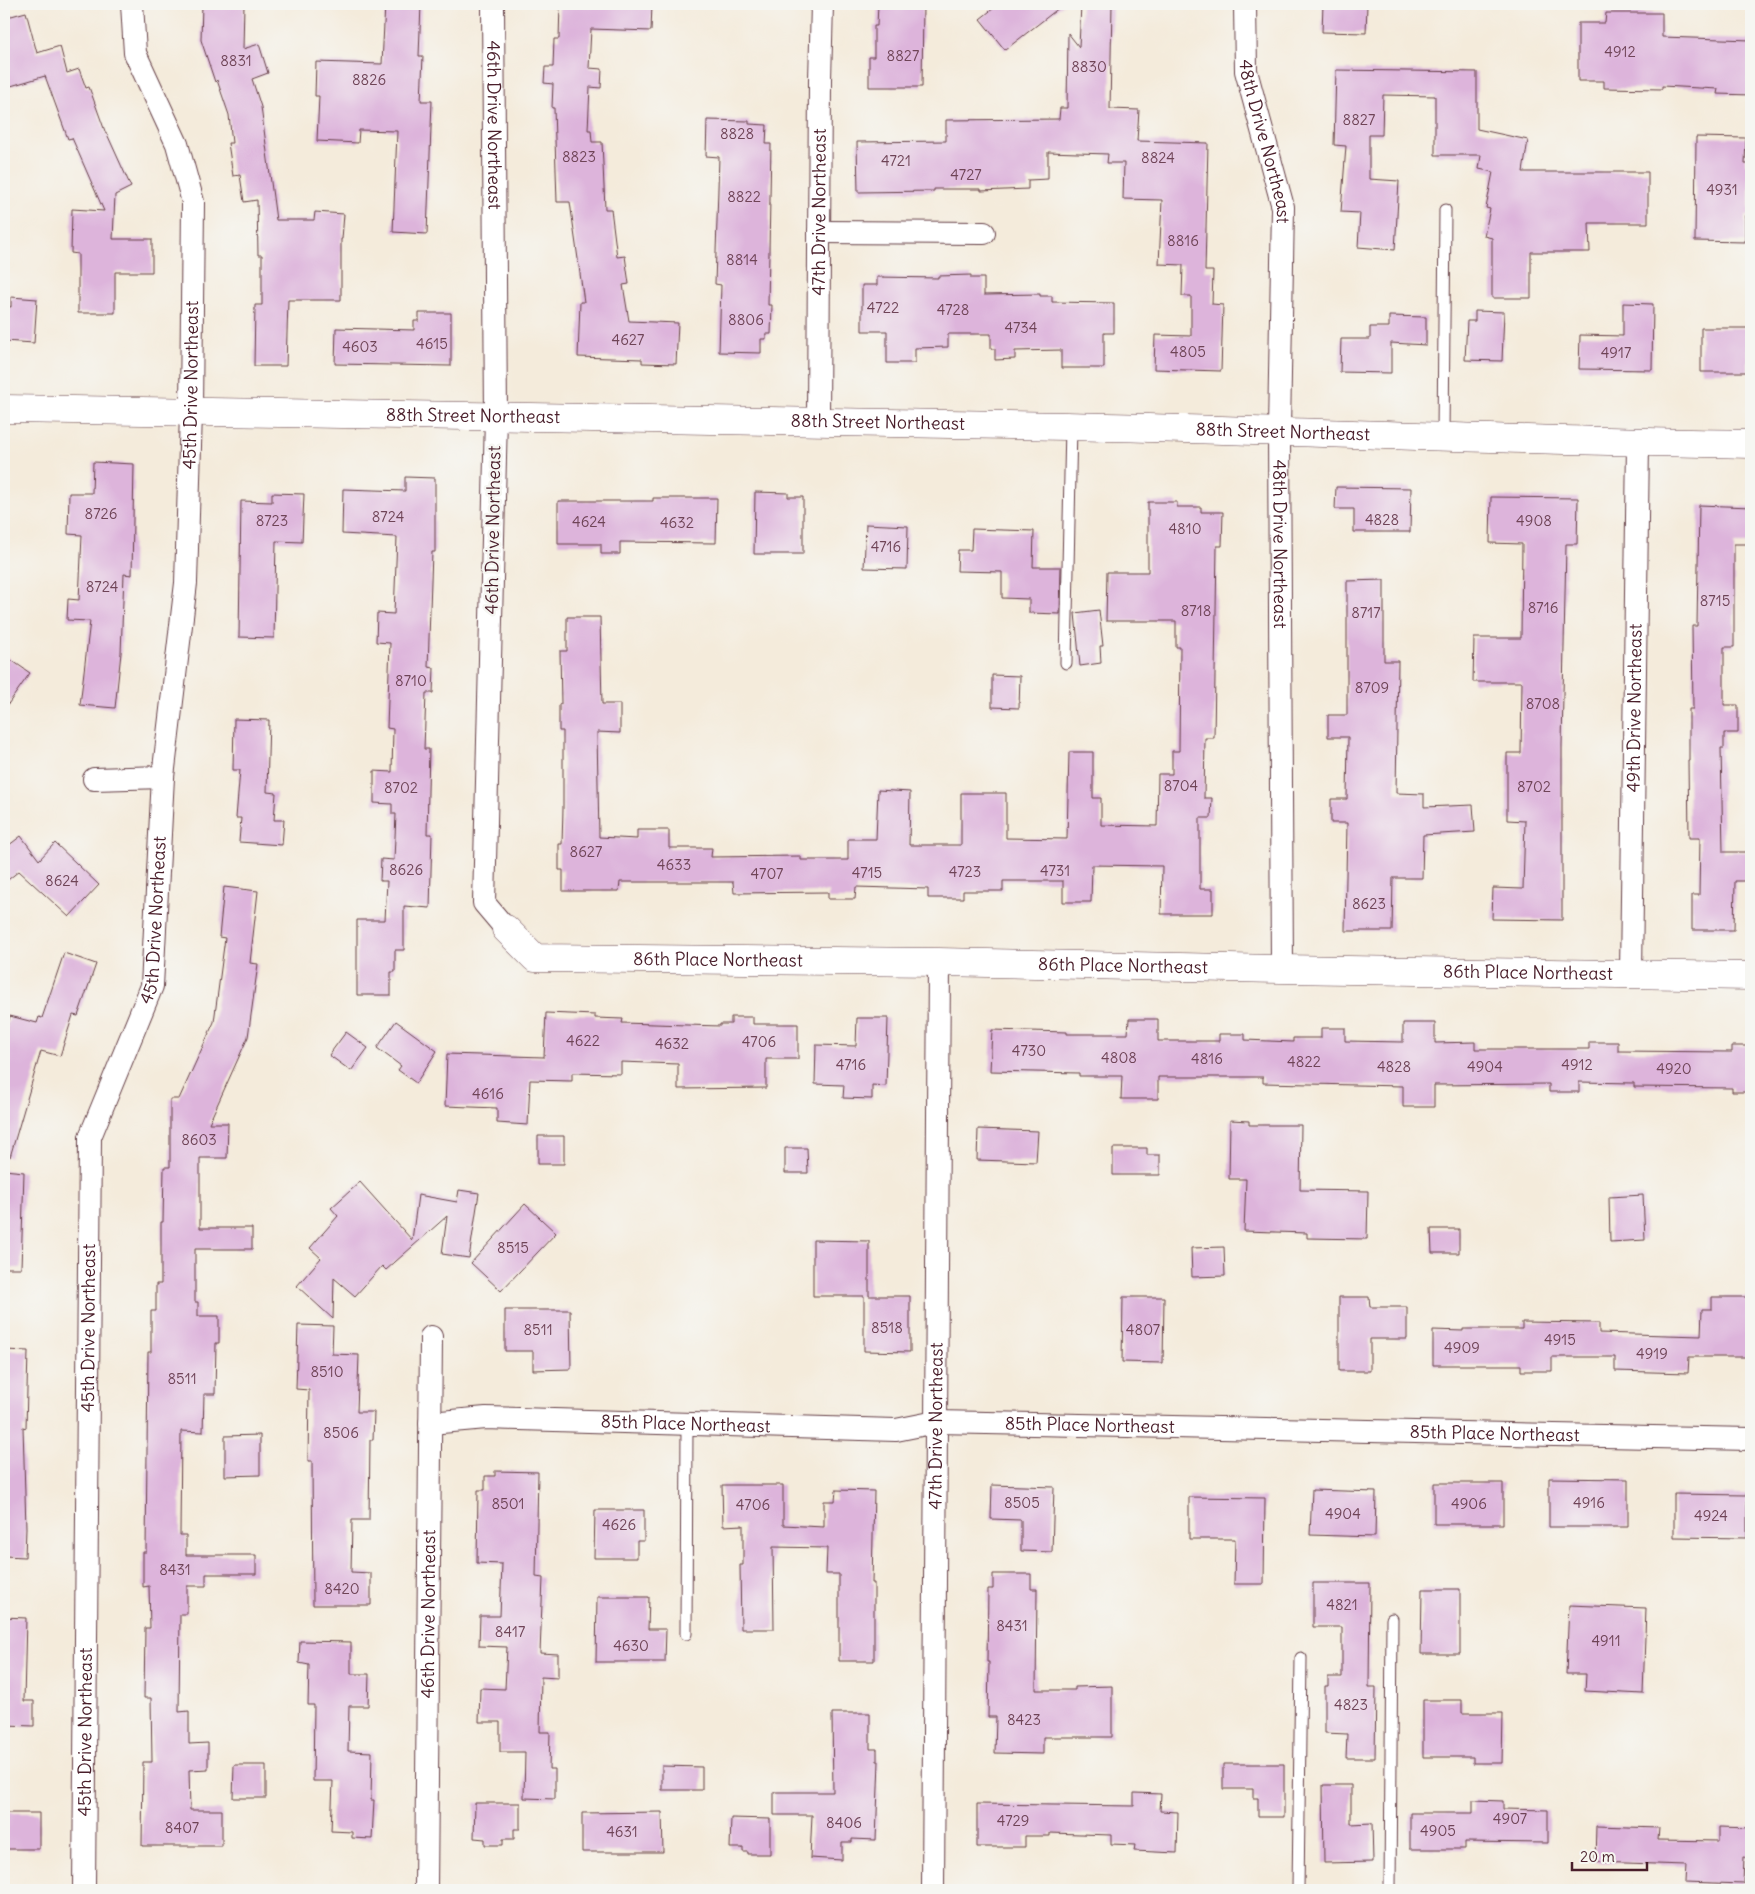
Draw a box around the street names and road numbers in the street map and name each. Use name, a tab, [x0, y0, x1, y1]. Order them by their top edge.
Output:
street label: 46th Drive Northeast	[482, 40, 506, 210]
street label: 48th Drive Northeast	[1235, 59, 1295, 224]
street label: 47th Drive Northeast	[807, 128, 831, 296]
street label: 45th Drive Northeast	[177, 300, 203, 470]
street label: 88th Street Northeast	[386, 403, 560, 428]
street label: 88th Street Northeast	[791, 409, 965, 435]
street label: 88th Street Northeast	[1195, 417, 1370, 446]
street label: 46th Drive Northeast	[480, 445, 505, 615]
street label: 48th Drive Northeast	[1268, 459, 1292, 629]
street label: 49th Drive Northeast	[1621, 623, 1647, 793]
street label: 45th Drive Northeast	[134, 835, 171, 1008]
street label: 86th Place Northeast	[633, 947, 803, 972]
street label: 86th Place Northeast	[1038, 952, 1208, 978]
street label: 86th Place Northeast	[1443, 959, 1613, 985]
street label: 45th Drive Northeast	[76, 1243, 100, 1413]
street label: 47th Drive Northeast	[923, 1342, 948, 1510]
street label: 85th Place Northeast	[600, 1409, 771, 1437]
street label: 85th Place Northeast	[1005, 1411, 1175, 1438]
street label: 85th Place Northeast	[1410, 1420, 1580, 1446]
street label: 46th Drive Northeast	[416, 1529, 440, 1699]
street label: 45th Drive Northeast	[73, 1647, 97, 1817]

